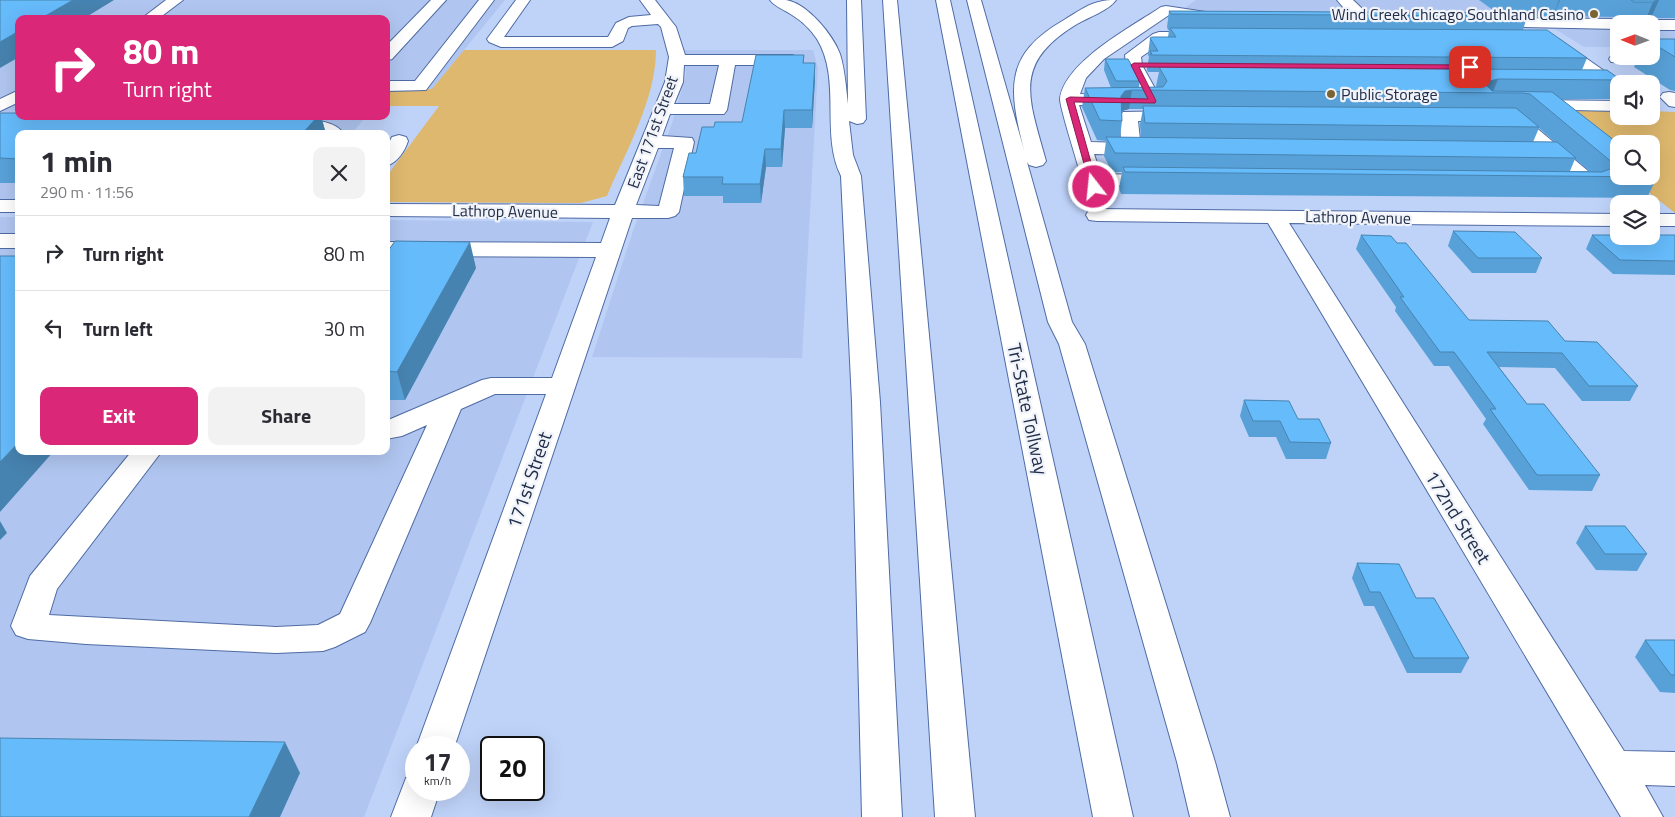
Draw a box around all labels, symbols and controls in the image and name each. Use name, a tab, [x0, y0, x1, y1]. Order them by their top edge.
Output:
place label: Wind Creek Chicago Southland Casino	[1332, 2, 1584, 26]
marker: Wind Creek Chicago Southland Casino	[1588, 8, 1600, 20]
north arrow	[1610, 15, 1660, 65]
map controls	[1610, 15, 1660, 245]
text: 80 m	[123, 24, 199, 78]
icon: right	[40, 35, 105, 100]
pin	[1449, 46, 1491, 88]
icon: arrive	[1456, 53, 1484, 81]
text: Turn right	[123, 72, 212, 106]
street label: East 171st Street	[621, 72, 684, 192]
button: sound	[1610, 75, 1660, 125]
place label: Public Storage	[1341, 82, 1438, 106]
marker: Public Storage	[1325, 88, 1337, 100]
button: search	[1610, 135, 1660, 185]
text: 1 min	[40, 138, 113, 184]
button: close	[313, 147, 365, 199]
position arrow	[1067, 160, 1119, 212]
text: 290 m · 11:56	[40, 180, 134, 204]
button: layers	[1610, 195, 1660, 245]
street label: Lathrop Avenue	[452, 198, 558, 224]
street label: Lathrop Avenue	[1305, 204, 1411, 230]
icon: right	[40, 239, 68, 267]
text: Turn right	[83, 239, 164, 268]
text: 80 m	[324, 239, 365, 268]
icon: left	[40, 314, 68, 342]
text: Turn left	[83, 314, 153, 343]
text: 30 m	[324, 314, 365, 343]
street label: Tri-State Tollway	[1000, 340, 1057, 477]
button: Exit	[40, 387, 198, 445]
button: Share	[208, 387, 365, 445]
street label: 171st Street	[498, 427, 559, 532]
street label: 172nd Street	[1418, 464, 1499, 569]
speed limit sign: 20	[480, 736, 545, 801]
text: 17	[423, 743, 452, 781]
text: km/h	[424, 771, 451, 790]

